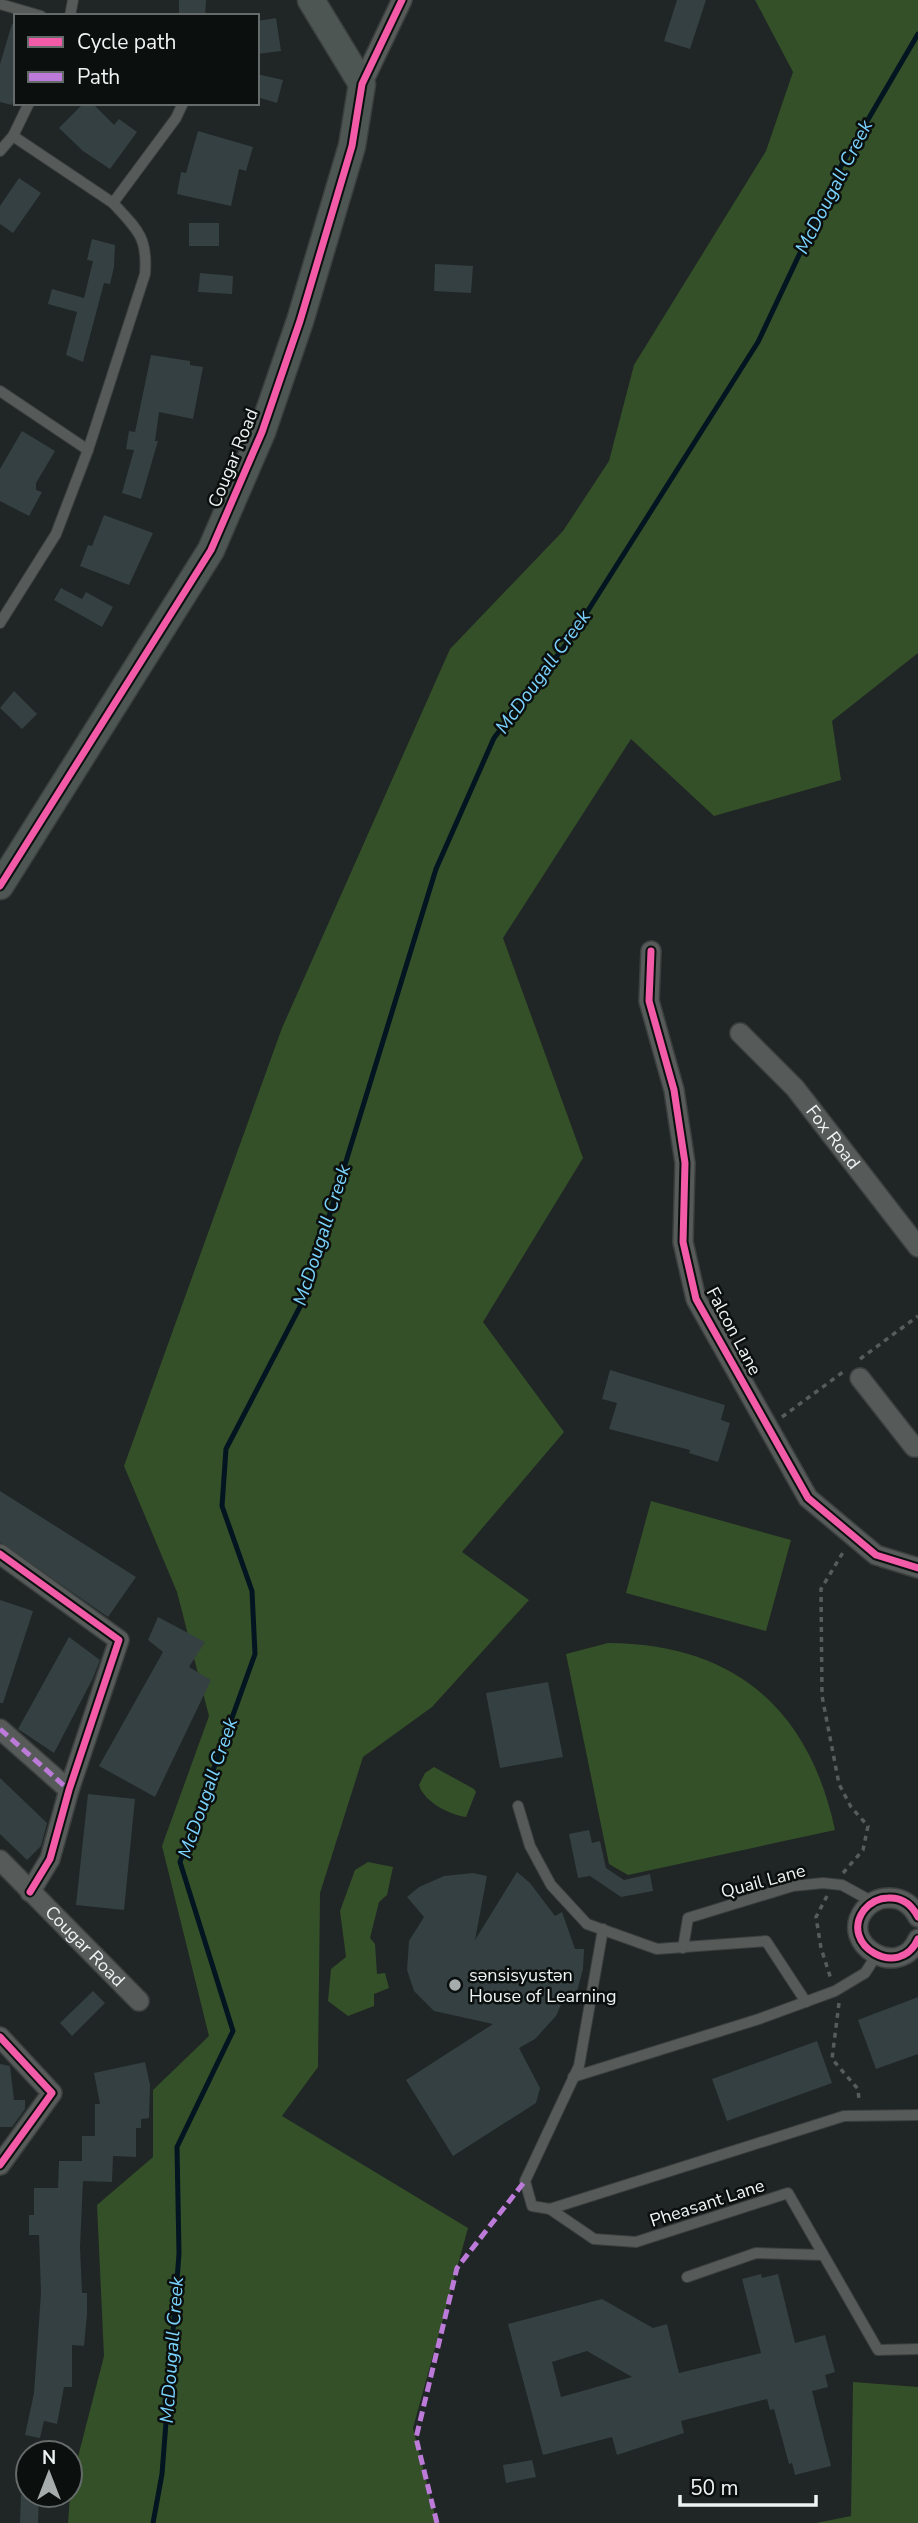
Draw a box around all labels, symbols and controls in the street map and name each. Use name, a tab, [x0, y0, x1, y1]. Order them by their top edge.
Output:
legend	[14, 14, 259, 105]
text: Cycle path	[77, 28, 176, 56]
text: Path	[77, 63, 120, 91]
water label: McDougall Creek	[789, 115, 879, 258]
street label: Cougar Road	[202, 405, 264, 511]
water label: McDougall Creek	[489, 605, 597, 739]
street label: Fox Road	[801, 1100, 866, 1174]
water label: McDougall Creek	[287, 1161, 357, 1309]
street label: Falcon Lane	[701, 1283, 767, 1379]
water label: McDougall Creek	[172, 1714, 244, 1862]
street label: Quail Lane	[718, 1858, 808, 1904]
street label: Cougar Road	[40, 1900, 130, 1992]
place label: sənsisyustən House of Learning	[469, 1963, 617, 2008]
marker: sənsisyustən House of Learning	[447, 1977, 463, 1993]
street label: Pheasant Lane	[647, 2173, 767, 2233]
water label: McDougall Creek	[154, 2275, 190, 2424]
north arrow	[14, 2439, 84, 2509]
text: N	[42, 2445, 56, 2471]
scale bar	[680, 2464, 816, 2508]
text: 50 m	[690, 2474, 739, 2502]

